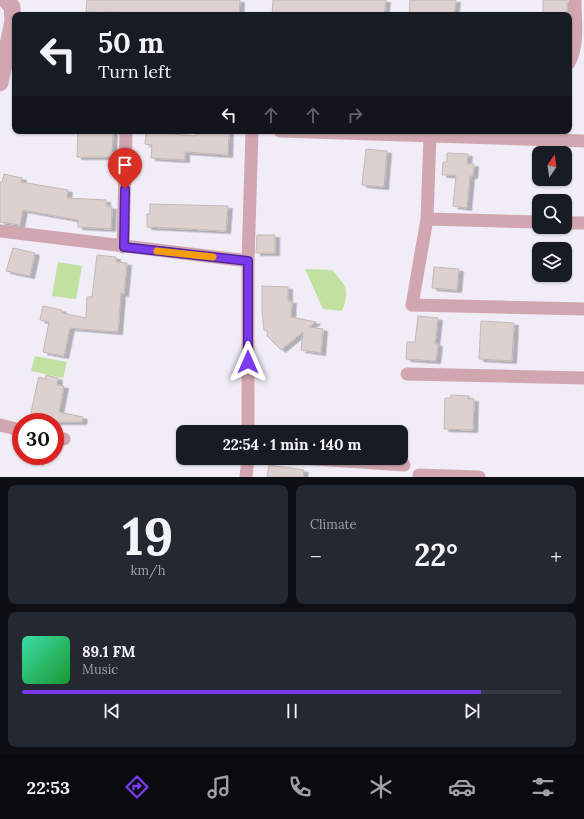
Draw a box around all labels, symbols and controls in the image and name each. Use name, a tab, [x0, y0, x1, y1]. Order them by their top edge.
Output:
text: 50 m	[98, 25, 164, 61]
icon: left	[32, 28, 84, 80]
text: Turn left	[98, 60, 171, 83]
icon: left	[218, 104, 240, 126]
icon: ahead	[260, 104, 282, 126]
icon: ahead	[302, 104, 324, 126]
icon: right	[344, 104, 366, 126]
north arrow	[532, 146, 572, 186]
map controls	[532, 146, 572, 282]
pin	[108, 148, 142, 189]
icon: arrive	[114, 154, 136, 176]
button: search	[532, 194, 572, 234]
button: layers	[532, 242, 572, 282]
position arrow	[227, 341, 269, 383]
speed limit sign: 30	[12, 413, 64, 465]
text: 22:54 · 1 min · 140 m	[223, 435, 361, 454]
text: 19	[122, 503, 174, 569]
text: Climate	[310, 516, 357, 533]
text: 22°	[414, 536, 458, 574]
text: −	[310, 542, 322, 570]
text: +	[550, 542, 562, 570]
text: km/h	[130, 562, 166, 579]
text: 89.1 FM	[82, 642, 136, 661]
text: Music	[82, 661, 118, 678]
icon: previous	[101, 700, 123, 722]
icon: pause	[281, 700, 303, 722]
icon: next	[461, 700, 483, 722]
icon: directions	[123, 773, 151, 801]
icon: music	[205, 773, 233, 801]
icon: phone	[286, 773, 314, 801]
icon: climate	[367, 773, 395, 801]
icon: car	[448, 773, 476, 801]
icon: filters	[529, 773, 557, 801]
text: 22:53	[27, 776, 70, 799]

